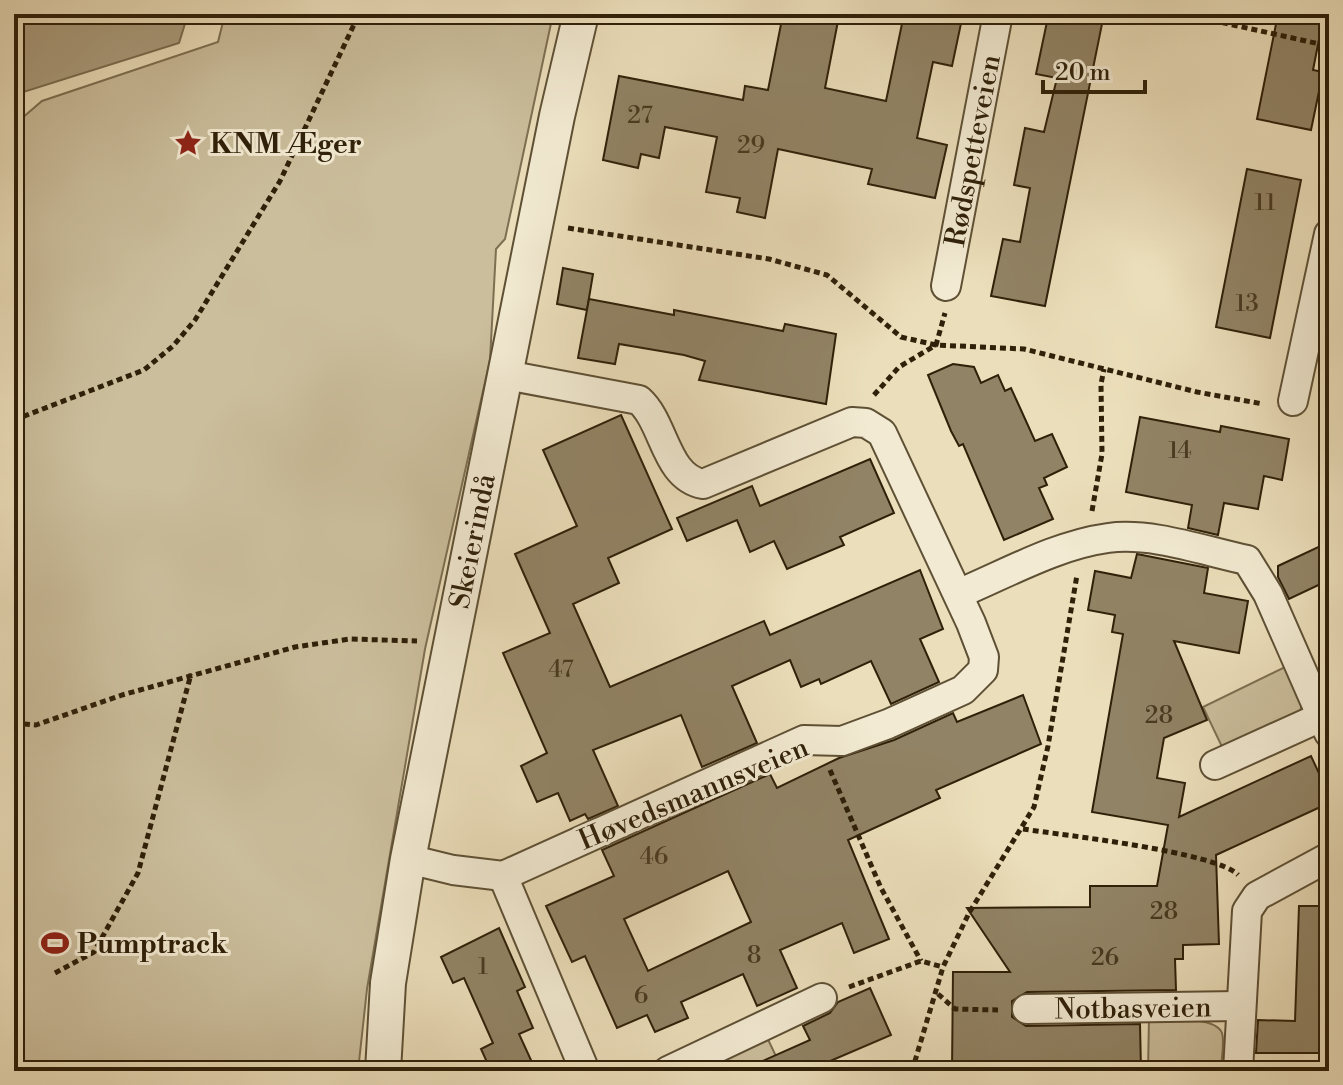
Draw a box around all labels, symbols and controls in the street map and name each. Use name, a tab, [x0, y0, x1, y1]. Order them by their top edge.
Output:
scale bar	[1043, 44, 1145, 94]
street label: Rødspetteveien	[938, 51, 1009, 250]
text: 20 m	[1055, 58, 1111, 88]
house number: 27	[627, 101, 653, 131]
place label: KNM Æger	[210, 127, 362, 162]
place icon: KNM Æger	[173, 128, 203, 158]
house number: 29	[737, 131, 765, 161]
house number: 11	[1254, 188, 1276, 218]
house number: 13	[1235, 289, 1259, 319]
house number: 14	[1168, 436, 1192, 466]
street label: Skeierindå	[443, 470, 504, 612]
house number: 47	[548, 655, 574, 685]
house number: 28	[1145, 701, 1173, 731]
street label: Høvedsmannsveien	[573, 730, 814, 859]
house number: 46	[640, 842, 668, 872]
house number: 28	[1150, 897, 1178, 927]
place label: Pumptrack	[77, 927, 228, 962]
sports icon: Pumptrack	[40, 928, 70, 958]
house number: 8	[747, 941, 761, 971]
house number: 26	[1091, 943, 1119, 973]
house number: 1	[478, 952, 489, 982]
house number: 6	[634, 981, 648, 1011]
street label: Notbasveien	[1054, 990, 1212, 1028]

